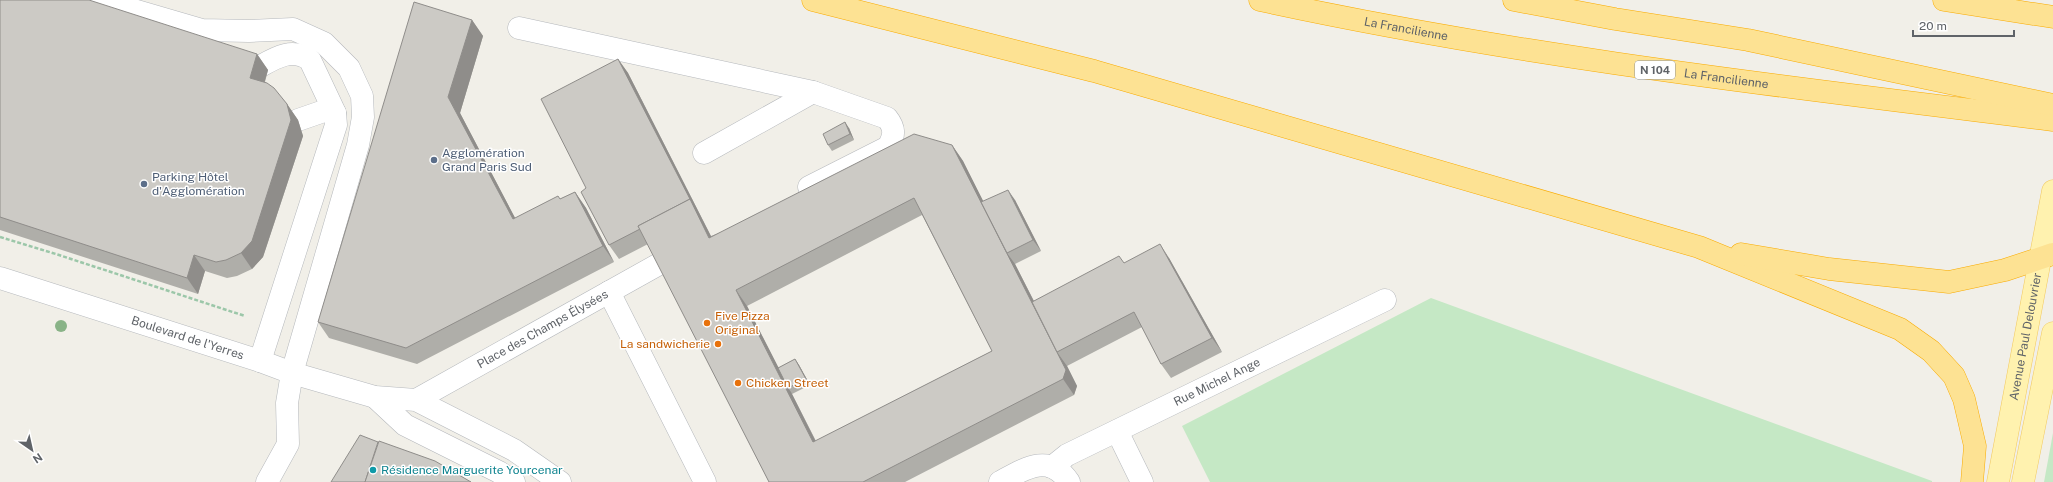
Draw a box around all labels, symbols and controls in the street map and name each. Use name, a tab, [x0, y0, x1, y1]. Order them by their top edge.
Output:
scale bar	[1913, 12, 2014, 38]
street label: La Francilienne	[1363, 14, 1449, 44]
text: 20 m	[1919, 19, 1947, 33]
road number: N 104	[1635, 61, 1675, 79]
street label: La Francilienne	[1683, 66, 1770, 91]
place label: Agglomération Grand Paris Sud	[442, 146, 532, 174]
marker: Agglomération Grand Paris Sud	[429, 155, 439, 165]
place label: Parking Hôtel d'Agglomération	[152, 170, 245, 198]
marker: Parking Hôtel d'Agglomération	[139, 179, 149, 189]
street label: Avenue Paul Delouvrier	[2007, 271, 2044, 401]
street label: Place des Champs Élysées	[475, 287, 610, 371]
place label: Five Pizza Original	[715, 309, 770, 337]
street label: Boulevard de l'Yerres	[130, 313, 246, 362]
marker: Five Pizza Original	[702, 318, 712, 328]
place label: La sandwicherie	[620, 337, 710, 351]
marker: La sandwicherie	[713, 339, 723, 349]
street label: Rue Michel Ange	[1171, 355, 1263, 409]
place label: Chicken Street	[746, 376, 829, 390]
marker: Chicken Street	[733, 378, 743, 388]
north arrow	[12, 430, 52, 470]
text: N	[31, 451, 45, 466]
place label: Résidence Marguerite Yourcenar	[381, 463, 563, 477]
marker: Résidence Marguerite Yourcenar	[368, 465, 378, 475]

